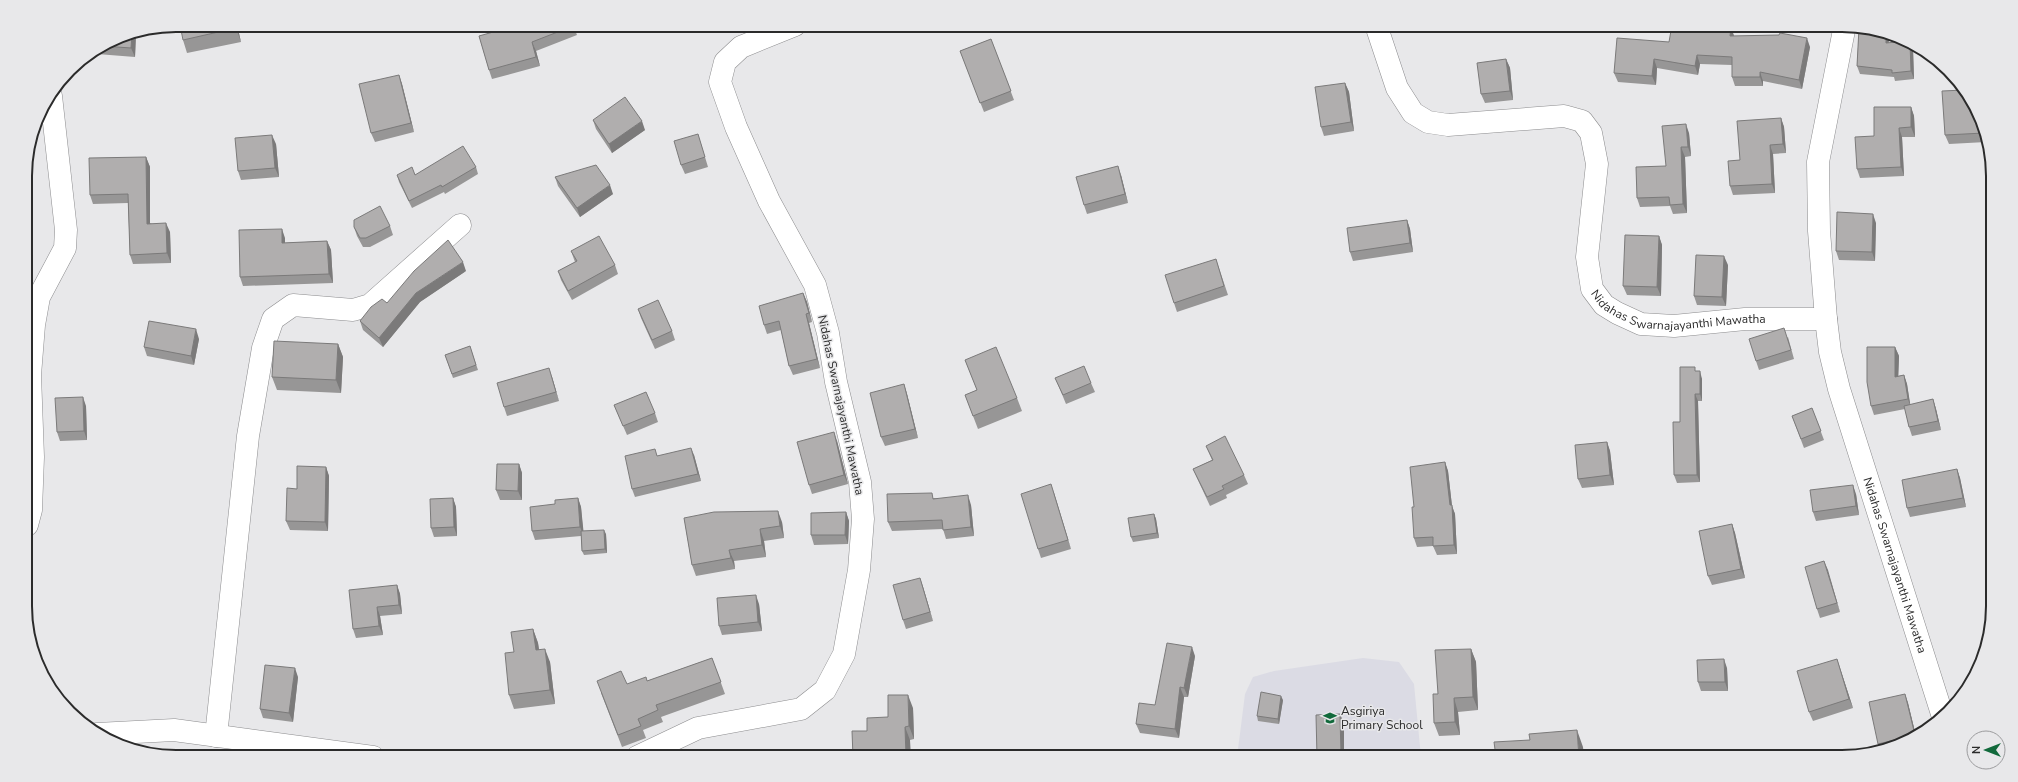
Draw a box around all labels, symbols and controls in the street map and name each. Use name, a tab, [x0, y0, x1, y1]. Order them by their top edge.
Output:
street label: Nidahas Swarnajayanthi Mawatha	[1587, 286, 1766, 334]
street label: Nidahas Swarnajayanthi Mawatha	[814, 314, 868, 496]
street label: Nidahas Swarnajayanthi Mawatha	[1859, 475, 1930, 655]
place label: Asgiriya Primary School	[1341, 703, 1423, 733]
school or university icon: Asgiriya Primary School	[1322, 710, 1338, 726]
north arrow	[1966, 730, 2006, 770]
text: N	[1969, 746, 1984, 754]

